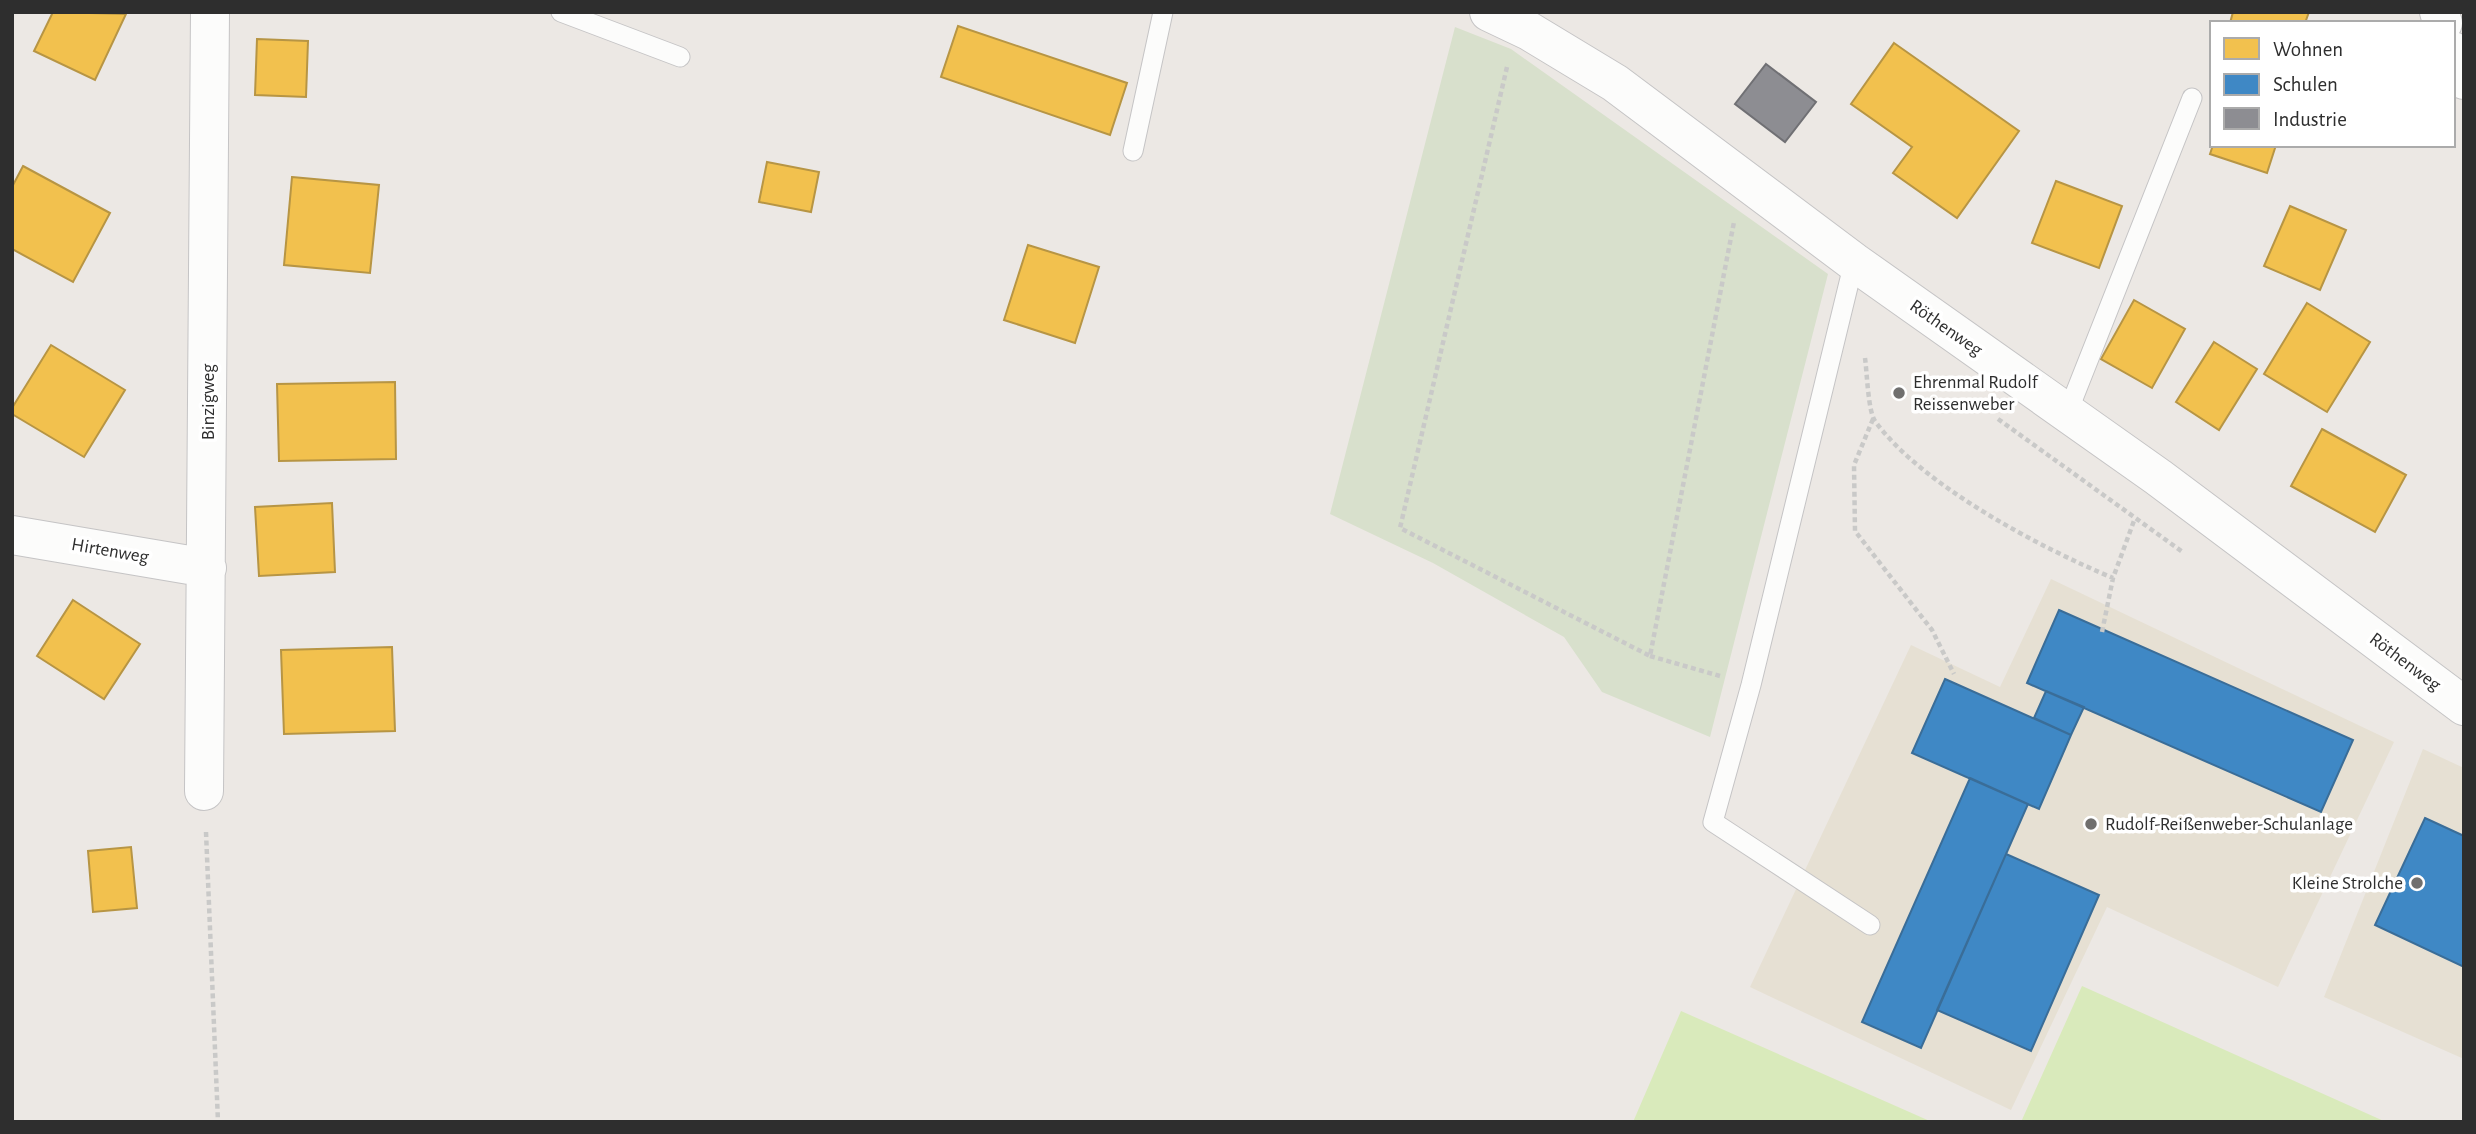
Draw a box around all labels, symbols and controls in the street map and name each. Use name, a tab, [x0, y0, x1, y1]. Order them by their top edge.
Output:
legend	[2210, 21, 2455, 147]
text: Wohnen	[2273, 39, 2343, 60]
text: Schulen	[2273, 74, 2338, 95]
text: Industrie	[2273, 109, 2347, 130]
street label: Röthenweg	[1906, 296, 1986, 360]
street label: Binzigweg	[199, 363, 218, 440]
place label: Ehrenmal Rudolf Reissenweber	[1913, 373, 2039, 414]
marker: Ehrenmal Rudolf Reissenweber	[1891, 385, 1907, 401]
street label: Hirtenweg	[70, 535, 151, 567]
street label: Röthenweg	[2366, 629, 2445, 695]
place label: Rudolf-Reißenweber-Schulanlage	[2105, 815, 2353, 834]
marker: Rudolf-Reißenweber-Schulanlage	[2083, 816, 2099, 832]
place label: Kleine Strolche	[2292, 874, 2403, 893]
marker: Kleine Strolche	[2409, 875, 2425, 891]

